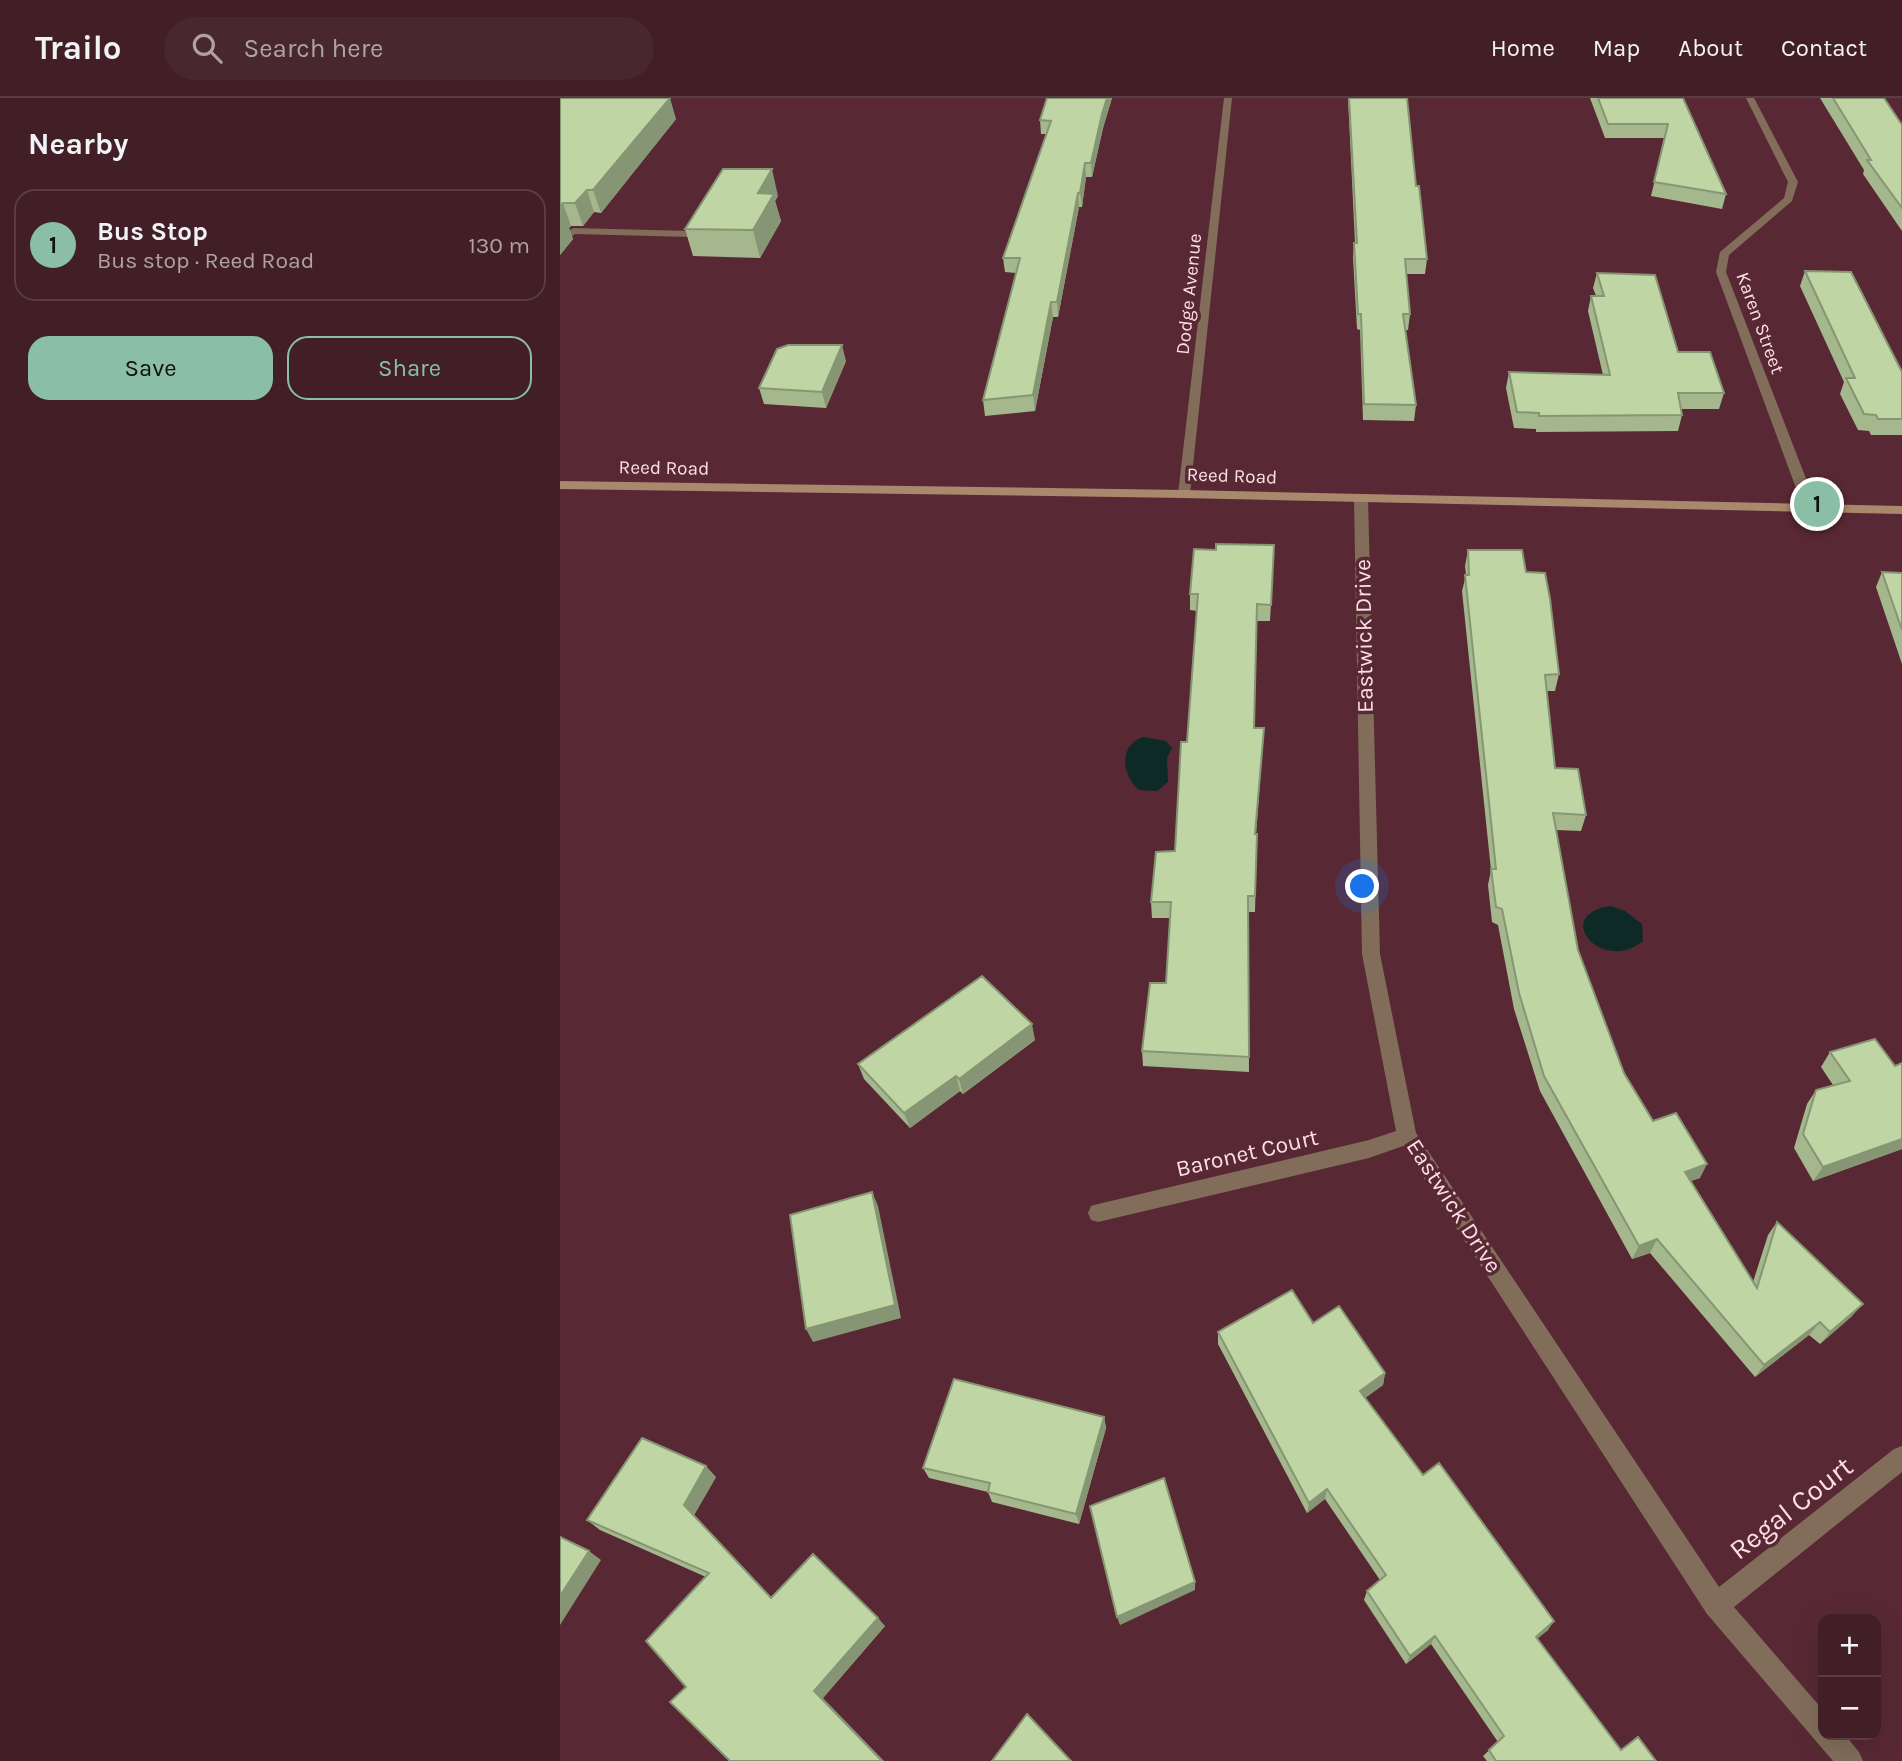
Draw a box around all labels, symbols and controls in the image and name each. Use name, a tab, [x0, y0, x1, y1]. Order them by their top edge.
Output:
search box	[164, 17, 654, 80]
text: Trailo	[35, 29, 122, 67]
icon: search	[188, 29, 226, 67]
text: Search here	[244, 33, 383, 64]
text: Home	[1491, 34, 1555, 62]
text: Map	[1593, 34, 1640, 62]
text: About	[1678, 34, 1743, 62]
text: Contact	[1781, 34, 1867, 62]
text: Nearby	[28, 126, 128, 162]
text: Bus Stop	[97, 216, 208, 247]
text: 1	[49, 232, 57, 259]
text: 130 m	[468, 232, 530, 259]
street label: Dodge Avenue	[1172, 232, 1206, 356]
text: Bus stop · Reed Road	[97, 247, 314, 274]
street label: Karen Street	[1731, 269, 1789, 377]
button: Save	[28, 336, 273, 400]
button: Share	[287, 336, 532, 400]
street label: Reed Road	[618, 456, 710, 480]
street label: Reed Road	[1186, 463, 1278, 489]
pin: 1	[1794, 478, 1840, 530]
street label: Eastwick Drive	[1349, 559, 1379, 713]
your location	[1345, 869, 1379, 903]
street label: Baronet Court	[1173, 1123, 1321, 1182]
street label: Eastwick Drive	[1401, 1134, 1507, 1278]
street label: Regal Court	[1723, 1450, 1859, 1566]
map controls	[1818, 1614, 1881, 1740]
button: +	[1818, 1614, 1881, 1677]
button: −	[1818, 1677, 1881, 1740]

